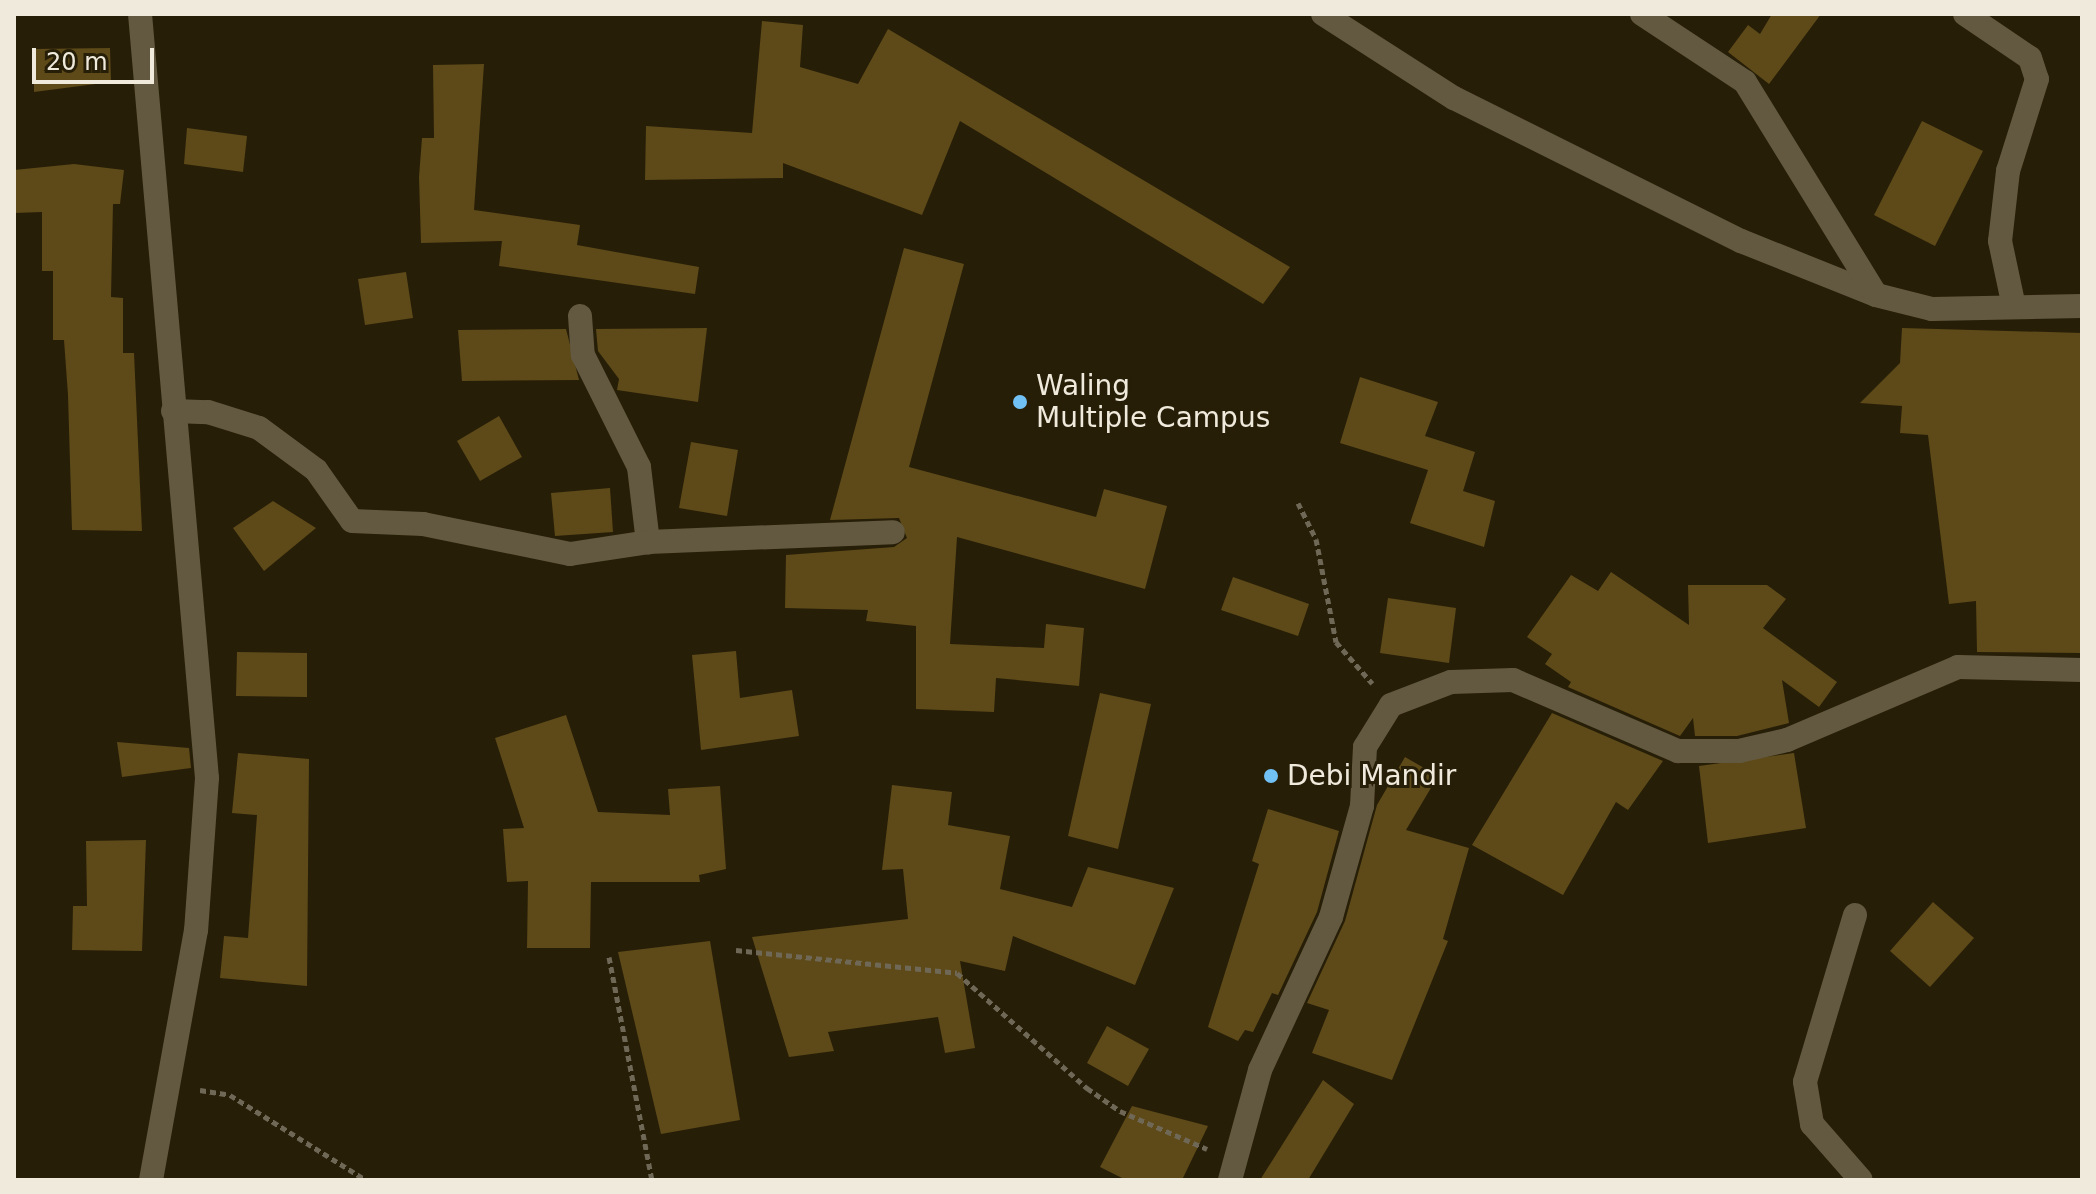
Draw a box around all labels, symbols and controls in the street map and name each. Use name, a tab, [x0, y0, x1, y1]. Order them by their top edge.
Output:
scale bar	[36, 32, 158, 82]
text: 20 m	[46, 48, 108, 76]
place label: Waling Multiple Campus	[1036, 369, 1270, 435]
marker: Waling Multiple Campus	[1011, 393, 1029, 411]
place label: Debi Mandir	[1287, 759, 1456, 793]
marker: Debi Mandir	[1262, 767, 1280, 785]

